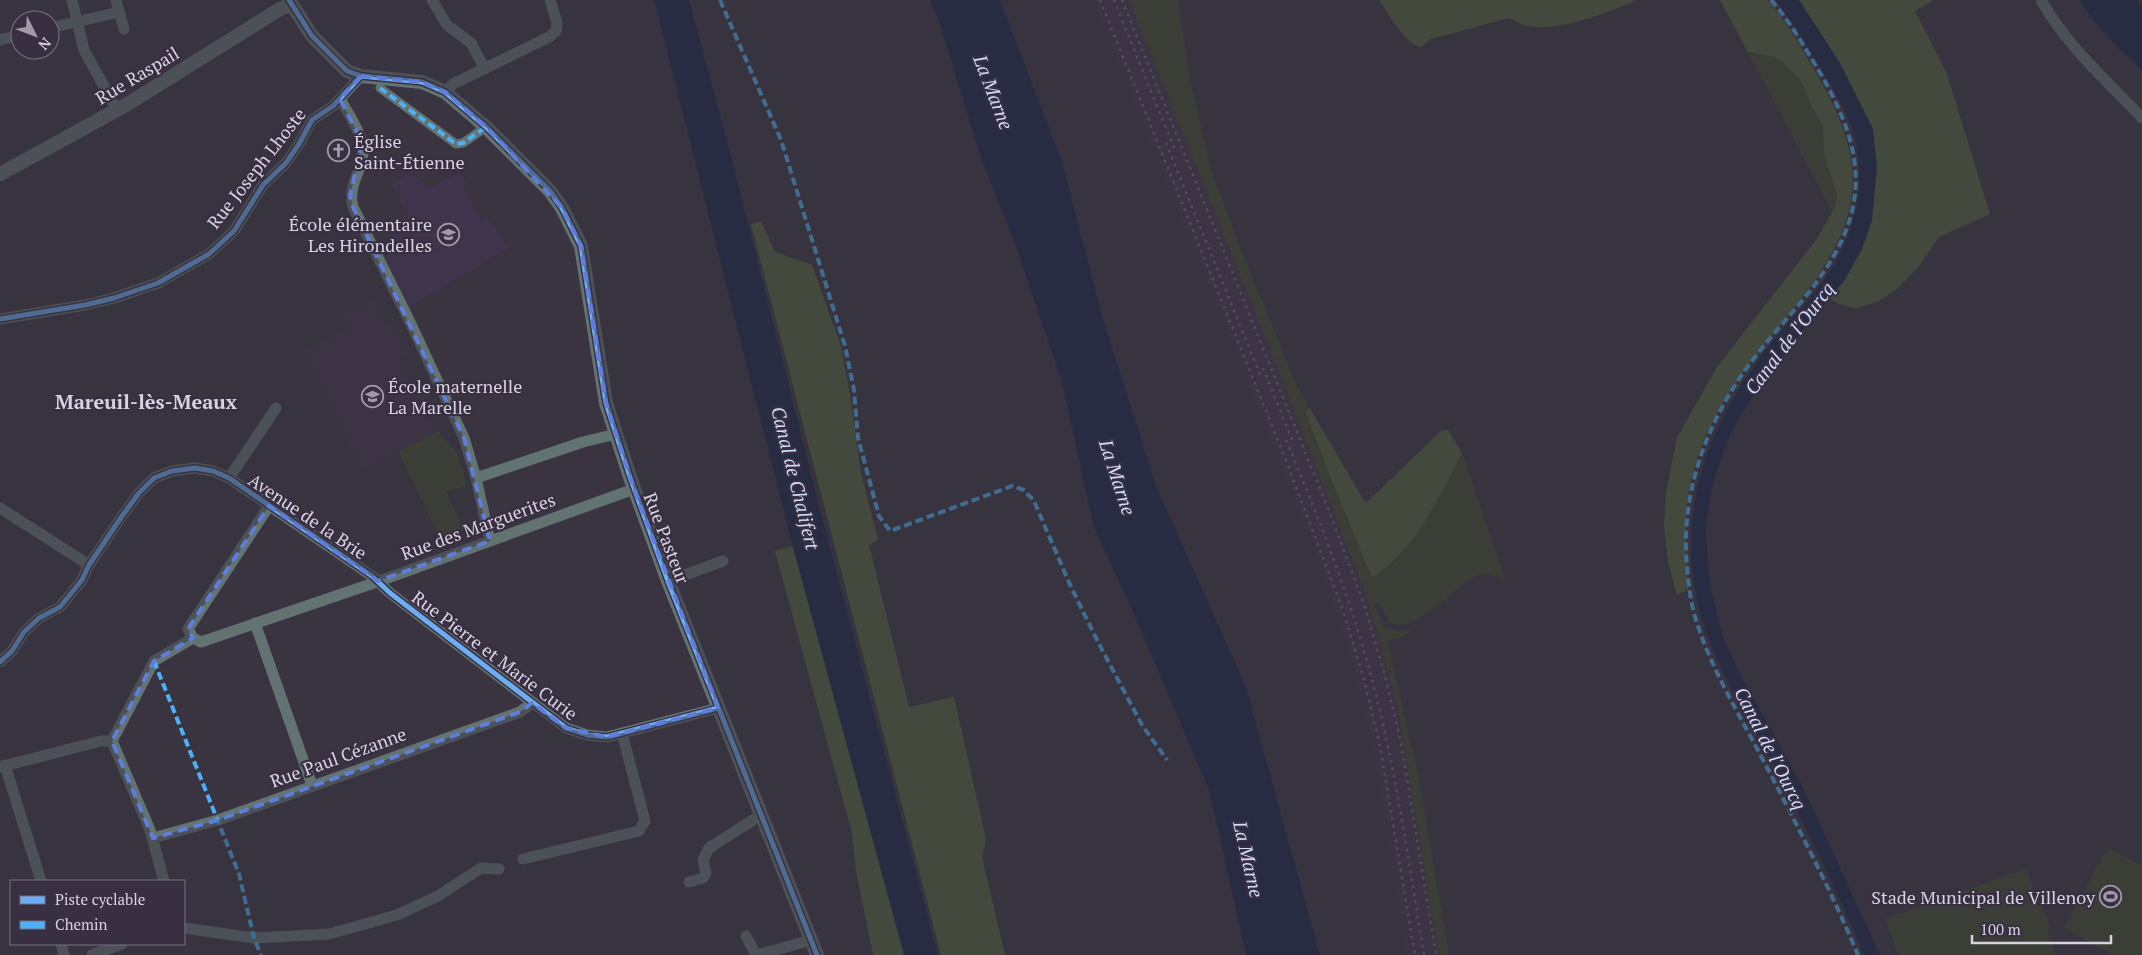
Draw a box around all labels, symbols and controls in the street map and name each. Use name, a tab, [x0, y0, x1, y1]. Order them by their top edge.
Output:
north arrow	[10, 10, 60, 60]
text: N	[34, 34, 56, 55]
street label: Rue Raspail	[91, 41, 183, 109]
water label: La Marne	[968, 50, 1020, 133]
street label: Rue Joseph Lhoste	[201, 103, 311, 233]
place label: Église Saint-Étienne	[354, 129, 465, 174]
church icon: Église Saint-Étienne	[326, 139, 350, 163]
place label: École élémentaire Les Hirondelles	[289, 212, 432, 257]
school or university icon: École élémentaire Les Hirondelles	[436, 222, 460, 246]
water label: Canal de l'Ourcq	[1739, 277, 1840, 399]
place label: École maternelle La Marelle	[388, 374, 522, 419]
school or university icon: École maternelle La Marelle	[360, 384, 384, 408]
district label: Mareuil-lès-Meaux	[55, 388, 237, 415]
water label: Canal de Chalifert	[766, 404, 826, 553]
water label: La Marne	[1094, 435, 1142, 518]
street label: Avenue de la Brie	[244, 467, 372, 565]
street label: Rue des Marguerites	[397, 487, 559, 565]
street label: Rue Pasteur	[639, 489, 695, 587]
street label: Rue Pierre et Marie Curie	[407, 585, 583, 725]
water label: Canal de l'Ourcq	[1729, 682, 1813, 814]
street label: Rue Paul Cézanne	[266, 721, 410, 793]
water label: La Marne	[1228, 817, 1270, 900]
legend	[10, 880, 185, 945]
place label: Stade Municipal de Villenoy	[1871, 885, 2096, 909]
sports icon: Stade Municipal de Villenoy	[2099, 885, 2123, 909]
text: Piste cyclable	[55, 889, 145, 909]
scale bar	[1972, 912, 2111, 944]
text: Chemin	[55, 914, 107, 934]
text: 100 m	[1980, 919, 2021, 939]

